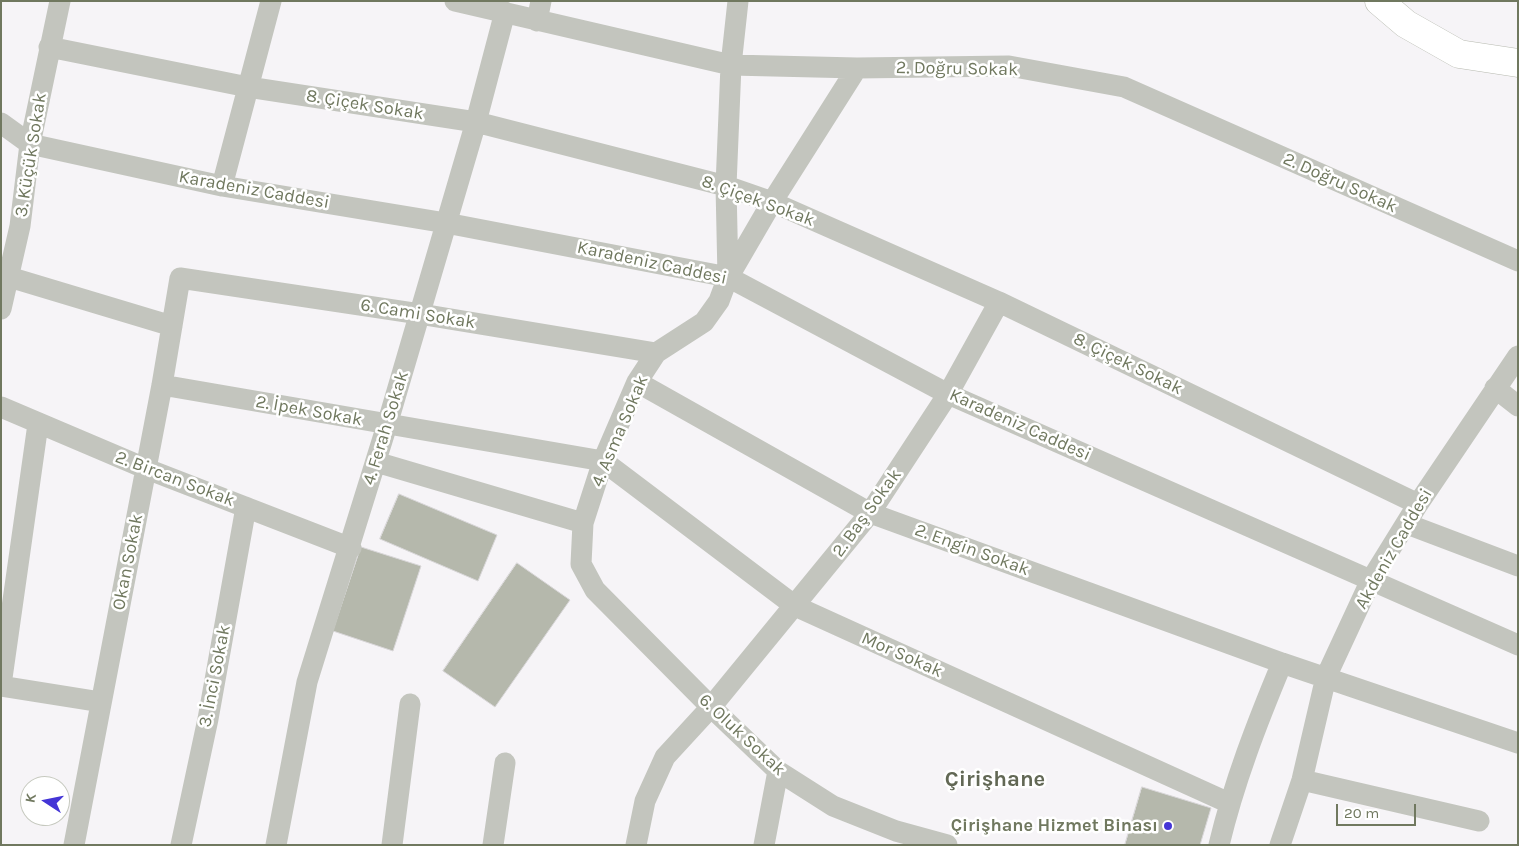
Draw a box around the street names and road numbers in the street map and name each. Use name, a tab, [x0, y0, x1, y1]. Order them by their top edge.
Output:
street label: 2. Doğru Sokak	[896, 57, 1018, 81]
street label: 8. Çiçek Sokak	[305, 85, 425, 125]
street label: 3. Küçük Sokak	[11, 91, 51, 219]
street label: 2. Doğru Sokak	[1280, 148, 1400, 218]
street label: Karadeniz Caddesi	[177, 166, 331, 214]
street label: 8. Çiçek Sokak	[698, 171, 818, 231]
street label: Karadeniz Caddesi	[575, 237, 729, 289]
street label: 6. Cami Sokak	[359, 294, 477, 334]
street label: 8. Çiçek Sokak	[1070, 328, 1186, 400]
street label: 4. Ferah Sokak	[358, 368, 414, 488]
street label: 4. Asma Sokak	[587, 372, 653, 490]
street label: Karadeniz Caddesi	[946, 384, 1094, 466]
street label: 2. İpek Sokak	[254, 391, 364, 431]
street label: 2. Bircan Sokak	[112, 446, 238, 512]
street label: 2. Baş Sokak	[828, 465, 906, 561]
street label: Akdeniz Caddesi	[1351, 485, 1437, 613]
street label: Okan Sokak	[108, 512, 148, 612]
street label: 2. Engin Sokak	[912, 519, 1032, 581]
street label: 3. İnci Sokak	[194, 623, 236, 729]
street label: Mor Sokak	[858, 627, 946, 683]
street label: 6. Oluk Sokak	[694, 689, 790, 781]

